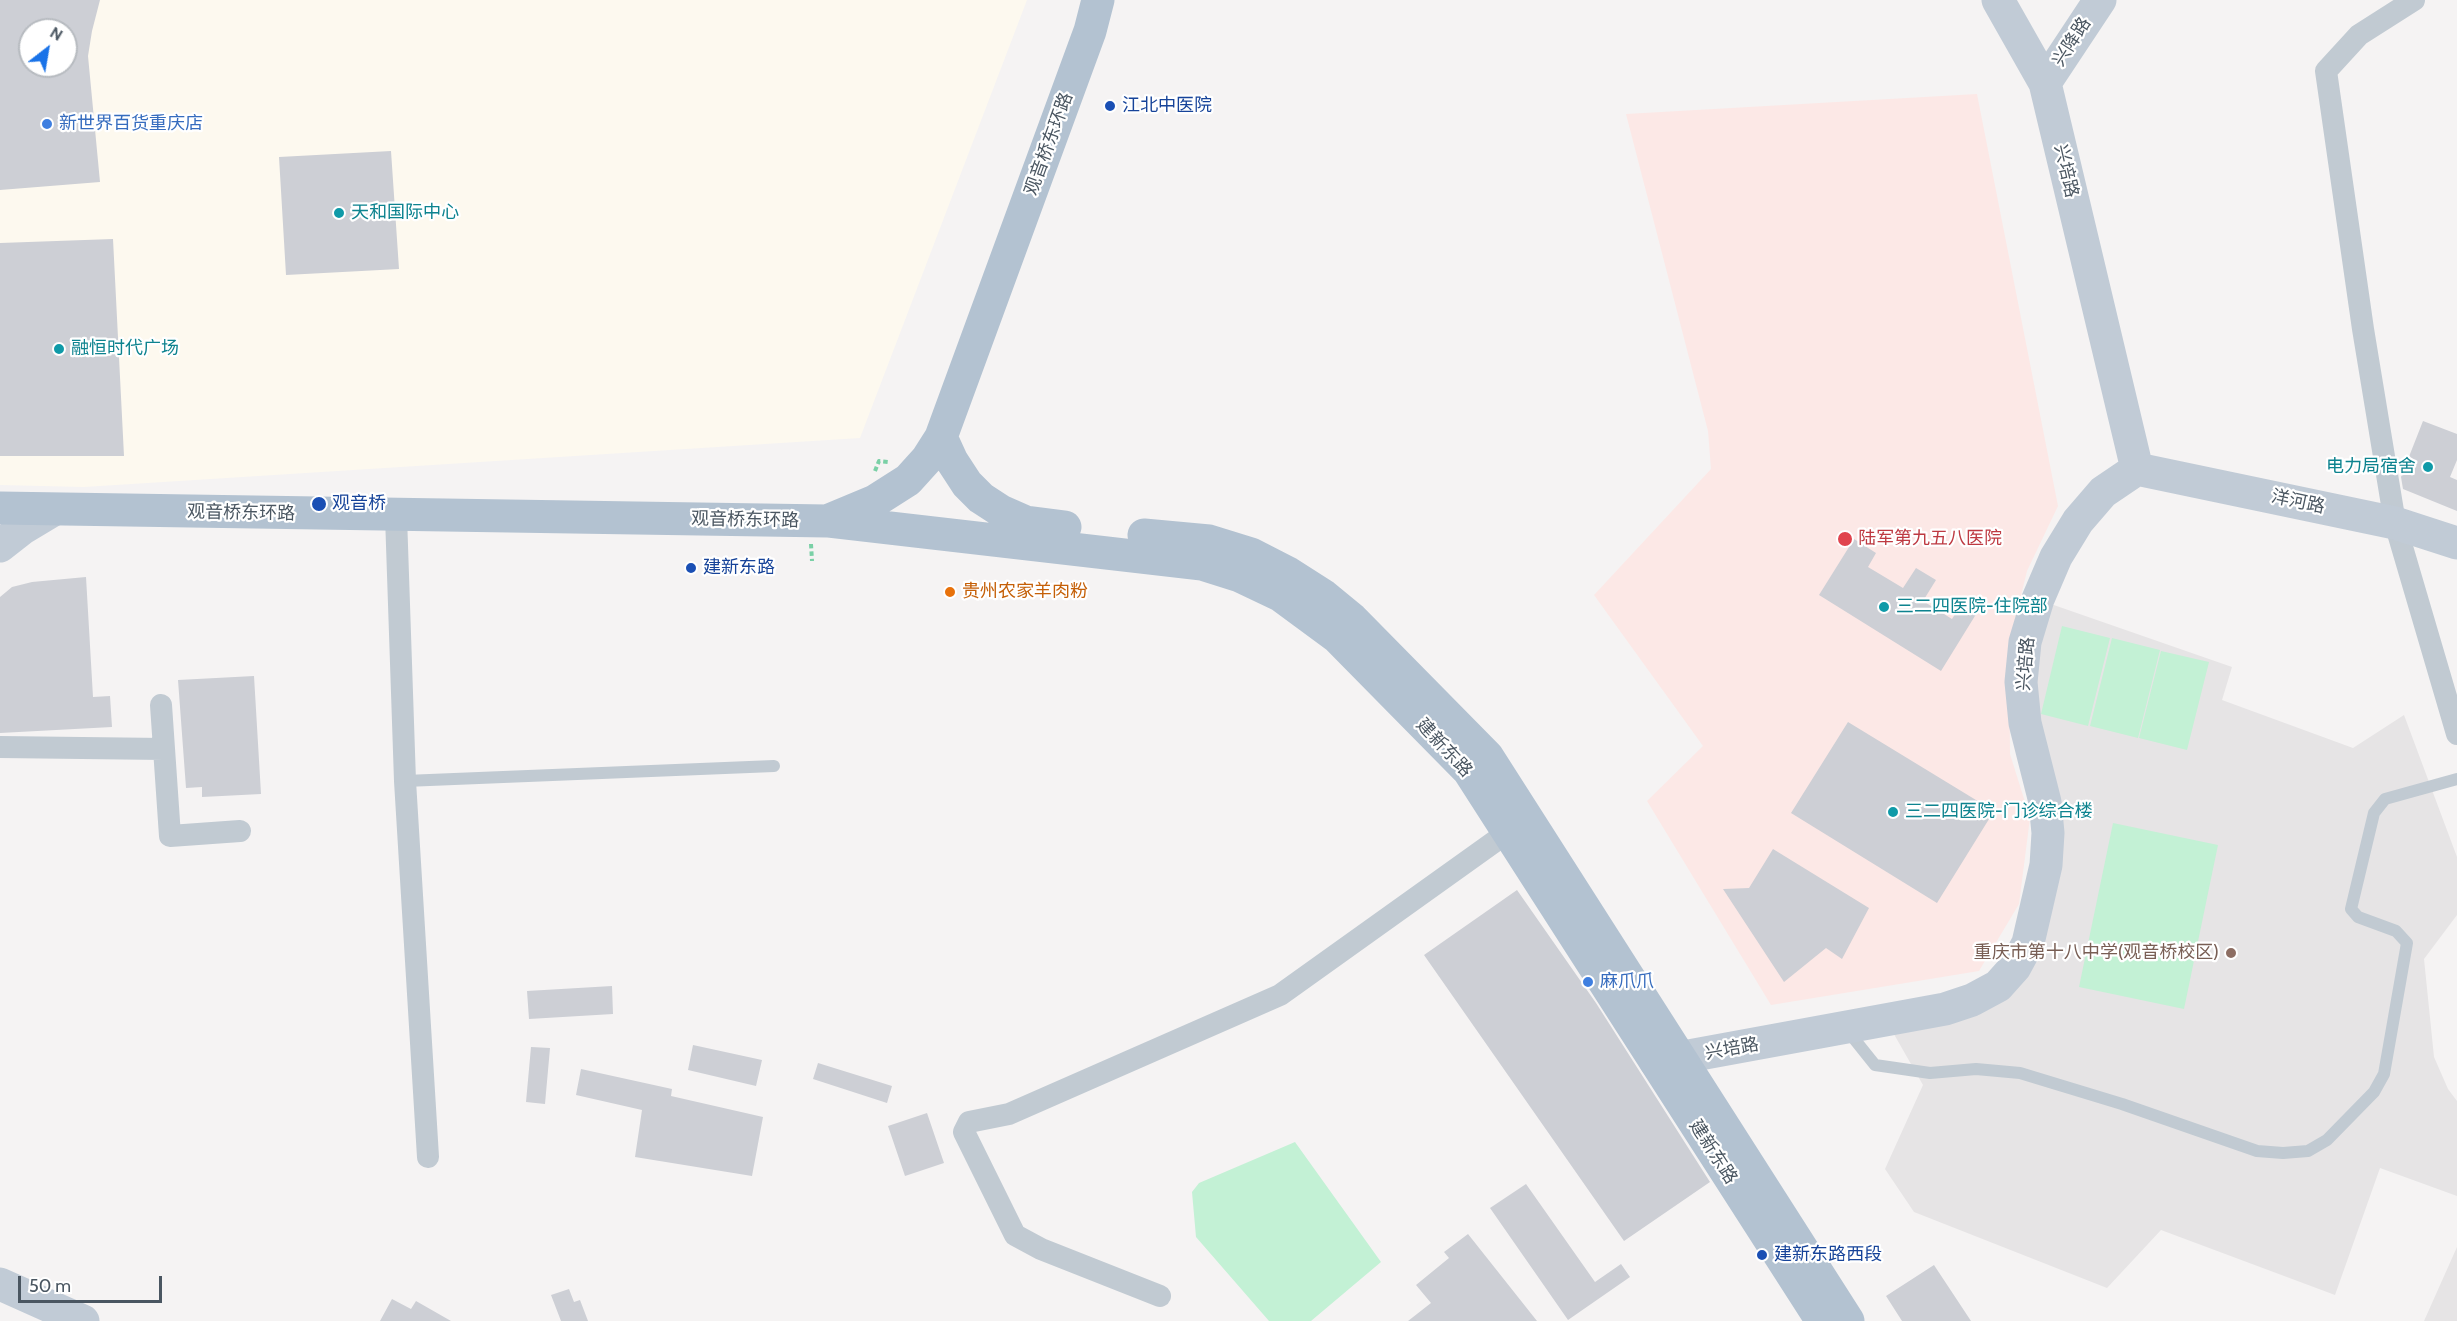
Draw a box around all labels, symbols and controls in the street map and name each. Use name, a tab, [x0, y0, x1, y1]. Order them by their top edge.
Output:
street label: 兴降路	[2048, 13, 2096, 71]
north arrow	[18, 18, 78, 78]
text: N	[47, 23, 66, 45]
street label: 观音桥东环路	[1020, 90, 1078, 198]
place label: 江北中医院	[1122, 95, 1212, 117]
marker: 江北中医院	[1103, 99, 1117, 113]
place label: 新世界百货重庆店	[59, 113, 203, 135]
marker: 新世界百货重庆店	[40, 117, 54, 131]
street label: 兴培路	[2049, 142, 2083, 200]
place label: 天和国际中心	[351, 202, 459, 224]
marker: 天和国际中心	[332, 206, 346, 220]
place label: 融恒时代广场	[71, 338, 179, 360]
marker: 融恒时代广场	[52, 342, 66, 356]
place label: 电力局宿舍	[2326, 456, 2416, 478]
marker: 电力局宿舍	[2421, 460, 2435, 474]
street label: 洋河路	[2269, 486, 2327, 518]
place label: 观音桥	[332, 493, 386, 515]
marker: 观音桥	[310, 495, 328, 513]
street label: 观音桥东环路	[187, 501, 295, 525]
street label: 观音桥东环路	[691, 508, 799, 532]
place label: 陆军第九五八医院	[1858, 528, 2002, 550]
marker: 陆军第九五八医院	[1836, 530, 1854, 548]
place label: 建新东路	[703, 557, 775, 579]
marker: 建新东路	[684, 561, 698, 575]
place label: 贵州农家羊肉粉	[962, 581, 1088, 603]
marker: 贵州农家羊肉粉	[943, 585, 957, 599]
place label: 三二四医院-住院部	[1896, 596, 2048, 618]
marker: 三二四医院-住院部	[1877, 600, 1891, 614]
street label: 兴培路	[2013, 636, 2039, 692]
street label: 建新东路	[1412, 714, 1476, 782]
place label: 三二四医院-门诊综合楼	[1905, 801, 2093, 823]
marker: 三二四医院-门诊综合楼	[1886, 805, 1900, 819]
place label: 重庆市第十八中学(观音桥校区)	[1974, 942, 2219, 964]
marker: 重庆市第十八中学(观音桥校区)	[2224, 946, 2238, 960]
place label: 麻爪爪	[1600, 971, 1654, 993]
marker: 麻爪爪	[1581, 975, 1595, 989]
street label: 兴培路	[1704, 1034, 1760, 1064]
street label: 建新东路	[1684, 1116, 1742, 1188]
place label: 建新东路西段	[1774, 1244, 1882, 1266]
marker: 建新东路西段	[1755, 1248, 1769, 1262]
scale bar	[21, 1264, 165, 1302]
text: 50 m	[29, 1275, 71, 1297]

